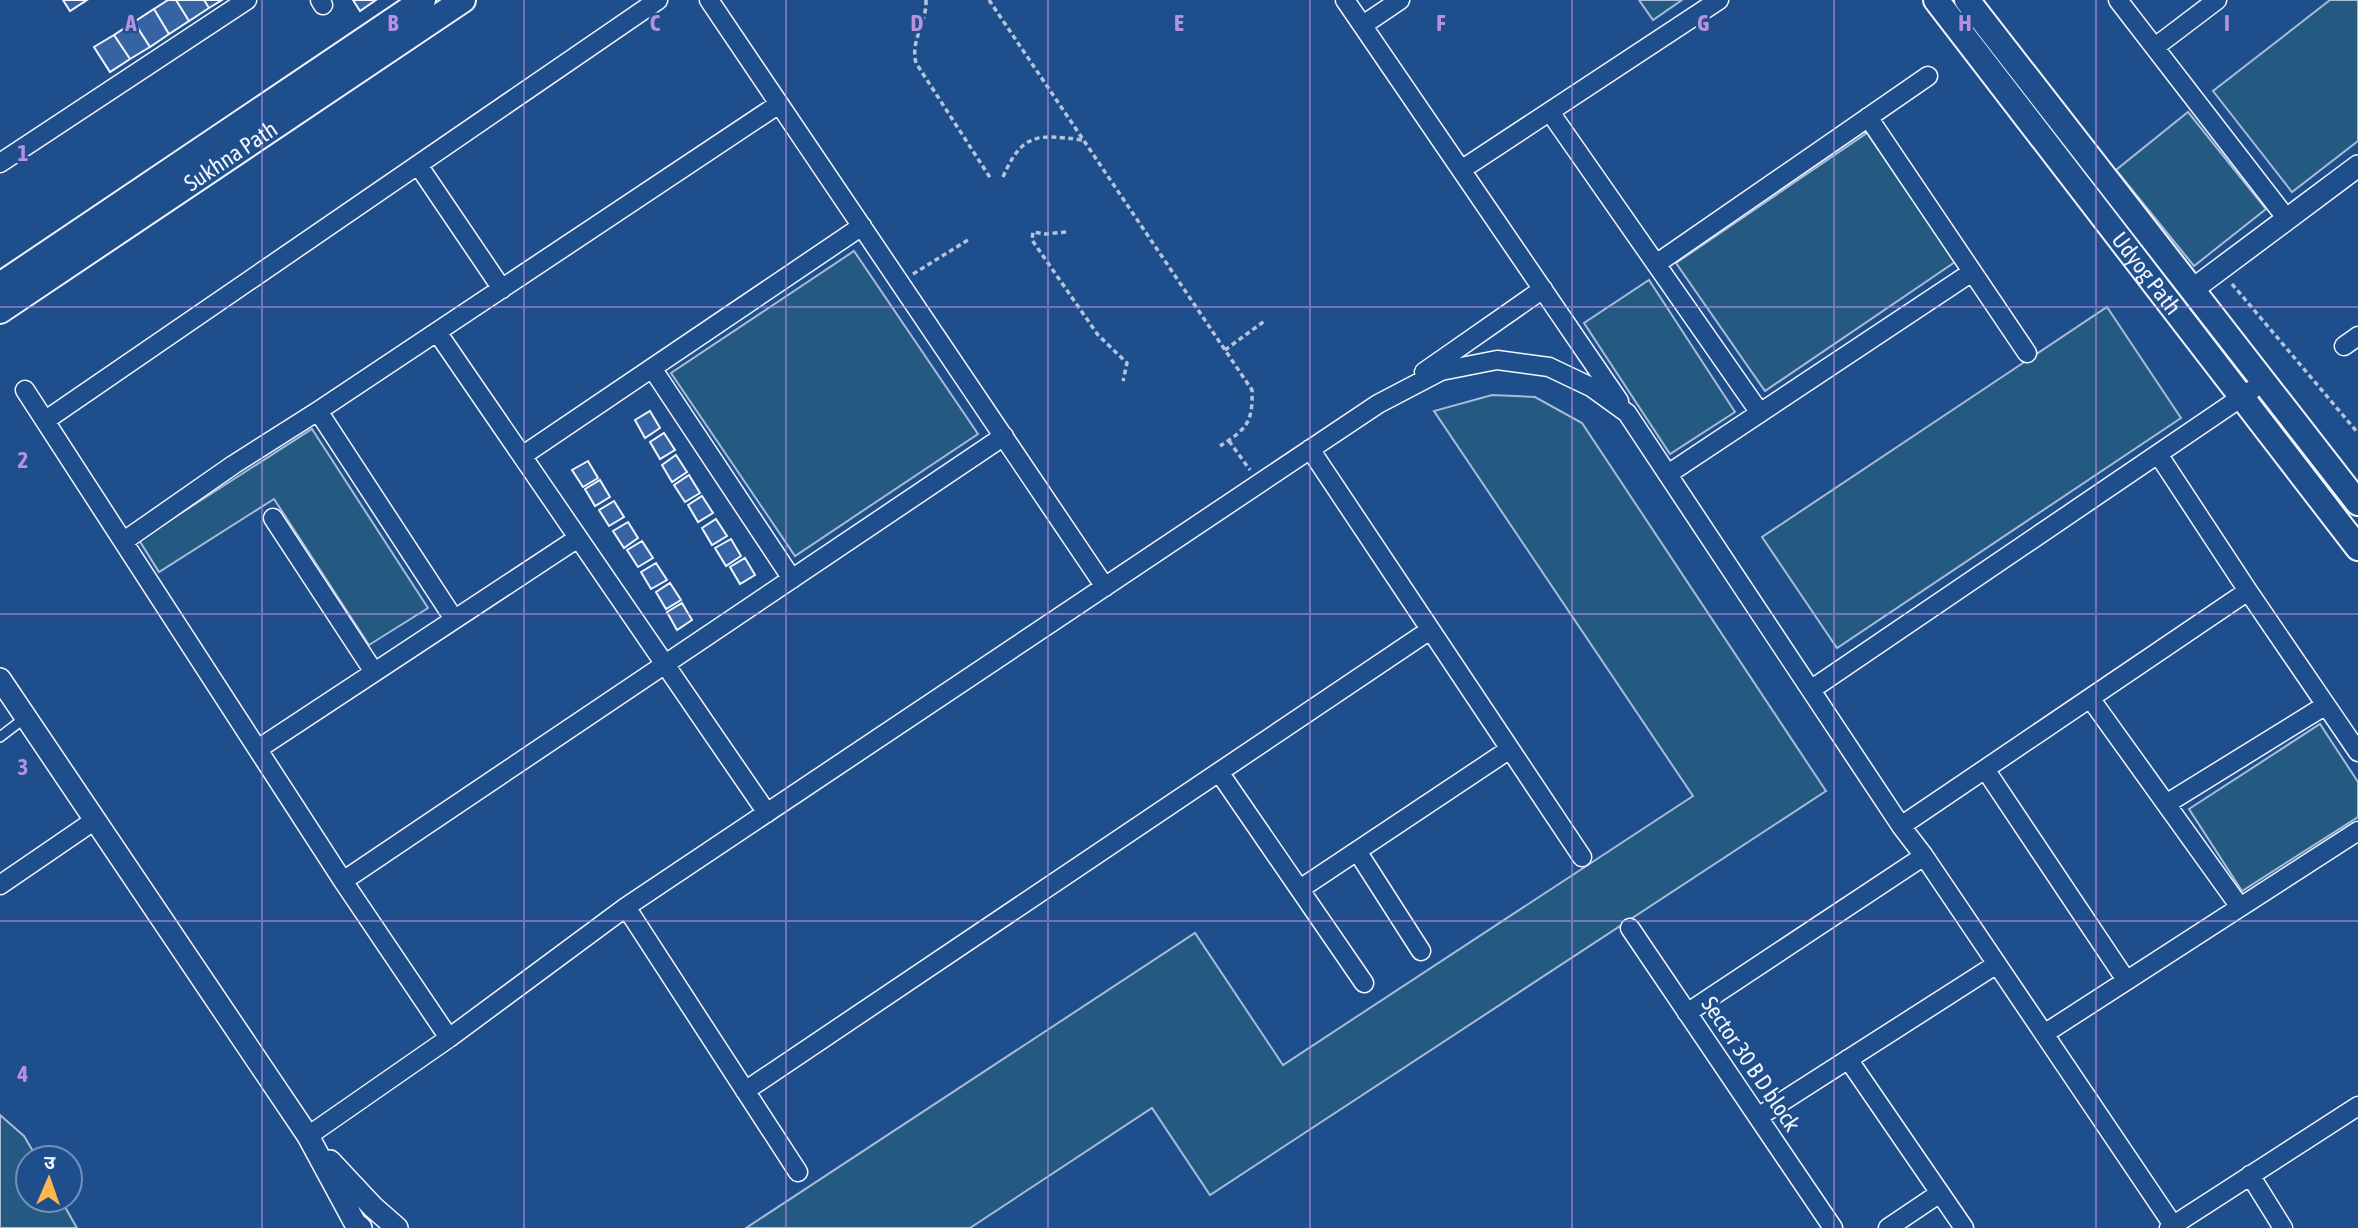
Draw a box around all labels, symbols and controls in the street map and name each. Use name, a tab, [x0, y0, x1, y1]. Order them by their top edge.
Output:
text: A	[124, 10, 137, 36]
text: B	[388, 10, 399, 36]
text: C	[650, 10, 661, 36]
text: D	[911, 10, 924, 36]
text: E	[1174, 10, 1184, 36]
text: F	[1436, 10, 1446, 36]
text: G	[1697, 10, 1709, 36]
text: H	[1958, 10, 1972, 36]
text: I	[2224, 10, 2230, 36]
street label: Sukhna Path	[179, 116, 282, 196]
text: 1	[18, 140, 29, 166]
street label: Udyog Path	[2107, 227, 2186, 320]
text: 2	[18, 447, 28, 473]
text: 3	[18, 754, 28, 780]
street label: Sector 30 B D block	[1696, 992, 1806, 1136]
text: 4	[17, 1061, 29, 1087]
north arrow	[14, 1144, 84, 1214]
text: उ	[44, 1151, 56, 1173]

